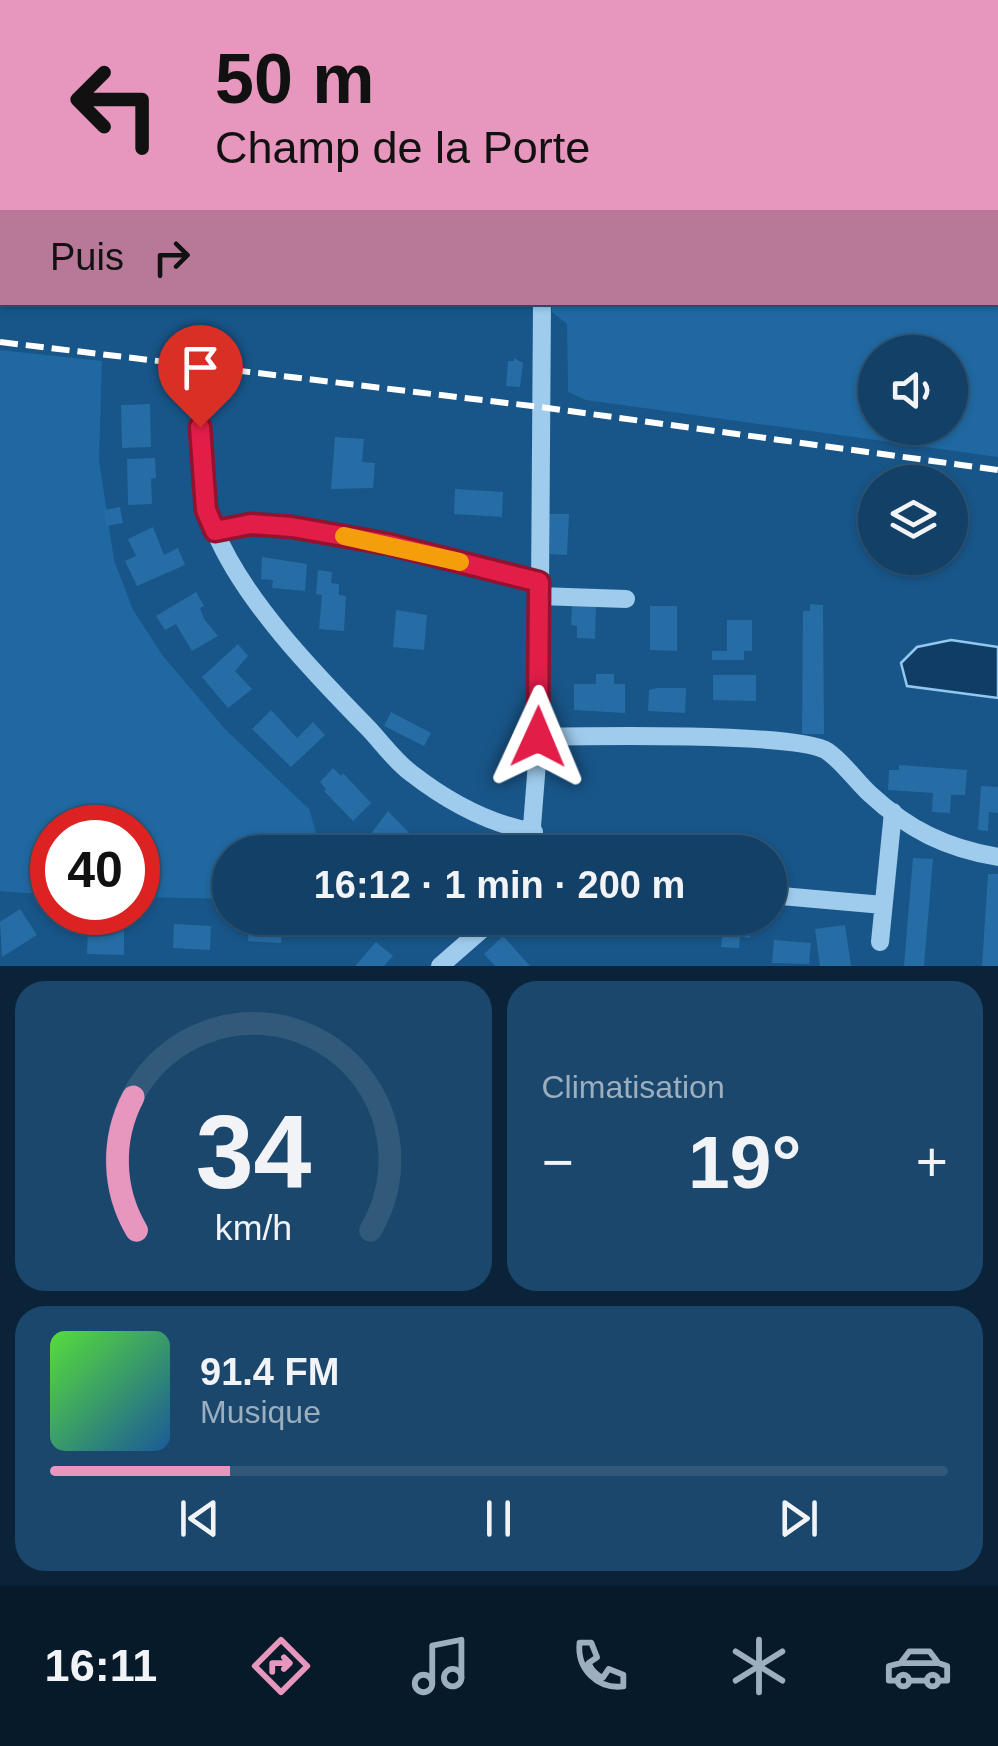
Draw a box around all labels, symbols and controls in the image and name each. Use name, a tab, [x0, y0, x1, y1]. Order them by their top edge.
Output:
icon: left	[50, 40, 180, 170]
text: 50 m	[215, 40, 375, 118]
text: Champ de la Porte	[215, 122, 590, 173]
icon: right	[144, 230, 199, 285]
text: Puis	[50, 236, 124, 278]
pin	[158, 325, 243, 428]
map controls	[858, 335, 968, 575]
button: sound	[858, 335, 968, 445]
icon: arrive	[173, 340, 228, 395]
button: layers	[858, 465, 968, 575]
position arrow	[486, 685, 590, 789]
speed limit sign: 40	[30, 805, 160, 935]
text: 16:12 · 1 min · 200 m	[314, 864, 685, 906]
text: Climatisation	[542, 1069, 725, 1105]
text: 34	[195, 1094, 311, 1210]
text: 19°	[688, 1120, 801, 1204]
text: −	[542, 1131, 574, 1193]
text: +	[916, 1131, 948, 1193]
text: km/h	[215, 1208, 292, 1248]
text: 91.4 FM	[200, 1351, 339, 1393]
text: Musique	[200, 1394, 321, 1430]
icon: previous	[172, 1491, 227, 1546]
icon: pause	[471, 1491, 526, 1546]
icon: next	[771, 1491, 826, 1546]
icon: directions	[246, 1631, 316, 1701]
icon: music	[406, 1631, 476, 1701]
icon: phone	[565, 1631, 635, 1701]
icon: climate	[724, 1631, 794, 1701]
icon: car	[883, 1631, 953, 1701]
text: 16:11	[45, 1640, 157, 1691]

